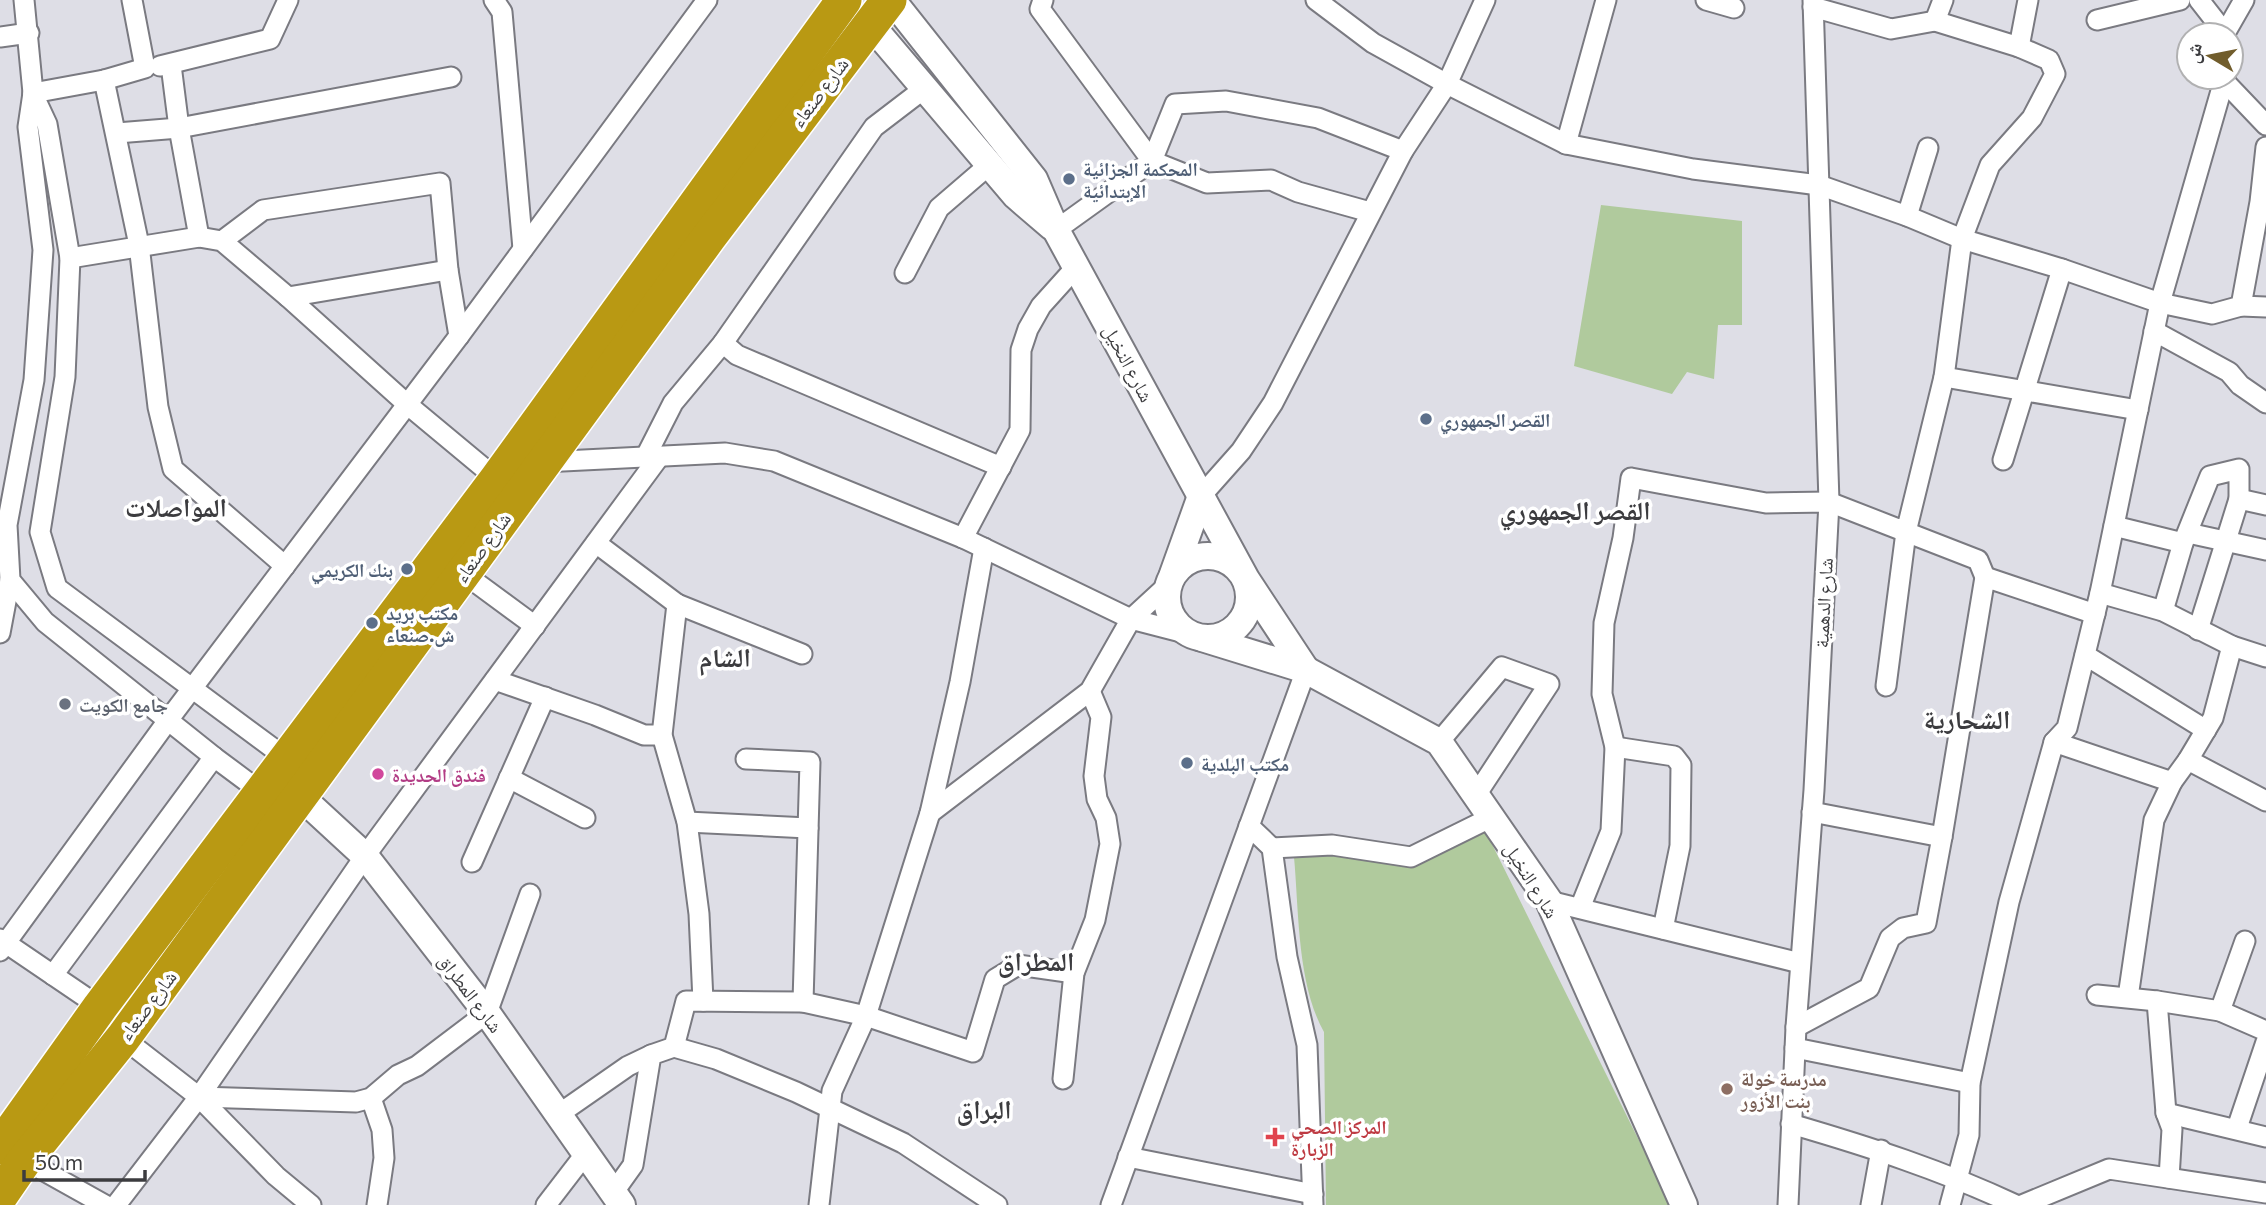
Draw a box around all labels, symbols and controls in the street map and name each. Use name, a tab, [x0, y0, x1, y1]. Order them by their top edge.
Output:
north arrow	[2175, 21, 2245, 91]
text: ش	[2180, 41, 2207, 65]
street label: شارع صنعاء	[785, 53, 853, 132]
place label: المحكمة الجزائية الإبتدائية	[1083, 157, 1198, 203]
marker: المحكمة الجزائية الإبتدائية	[1061, 171, 1077, 187]
street label: شارع النخيل	[1098, 320, 1159, 406]
place label: القصر الجمهوري	[1440, 408, 1550, 435]
marker: القصر الجمهوري	[1418, 411, 1434, 427]
district label: المواصلات	[125, 491, 227, 522]
district label: القصر الجمهوري	[1499, 494, 1651, 531]
street label: شارع صنعاء	[449, 507, 516, 587]
street label: شارع الدهمية	[1809, 557, 1838, 649]
place label: بنك الكريمي	[311, 558, 393, 585]
marker: بنك الكريمي	[399, 561, 415, 577]
place label: مكتب بريد ش.صنعاء	[386, 601, 458, 647]
marker: مكتب بريد ش.صنعاء	[364, 615, 380, 631]
district label: الشام	[699, 641, 751, 676]
place label: جامع الكويت	[79, 693, 168, 718]
marker: جامع الكويت	[57, 696, 73, 712]
district label: الشحارية	[1924, 703, 2010, 734]
place label: مكتب البلدية	[1201, 752, 1289, 775]
marker: مكتب البلدية	[1179, 755, 1195, 771]
place label: فندق الحديدة	[392, 763, 486, 787]
marker: فندق الحديدة	[370, 766, 386, 782]
street label: شارع النخيل	[1499, 838, 1564, 922]
district label: المطراق	[998, 945, 1074, 978]
street label: شارع المطراق	[433, 949, 508, 1038]
street label: شارع صنعاء	[113, 966, 181, 1045]
place label: مدرسة خولة بنت الأزور	[1740, 1067, 1827, 1112]
marker: مدرسة خولة بنت الأزور	[1719, 1081, 1735, 1097]
district label: البراق	[956, 1093, 1012, 1126]
place label: المركز الصحي الزبارة	[1291, 1115, 1387, 1160]
marker: المركز الصحي الزبارة	[1265, 1127, 1285, 1147]
scale bar	[24, 1138, 145, 1182]
text: 50 m	[35, 1149, 83, 1174]

